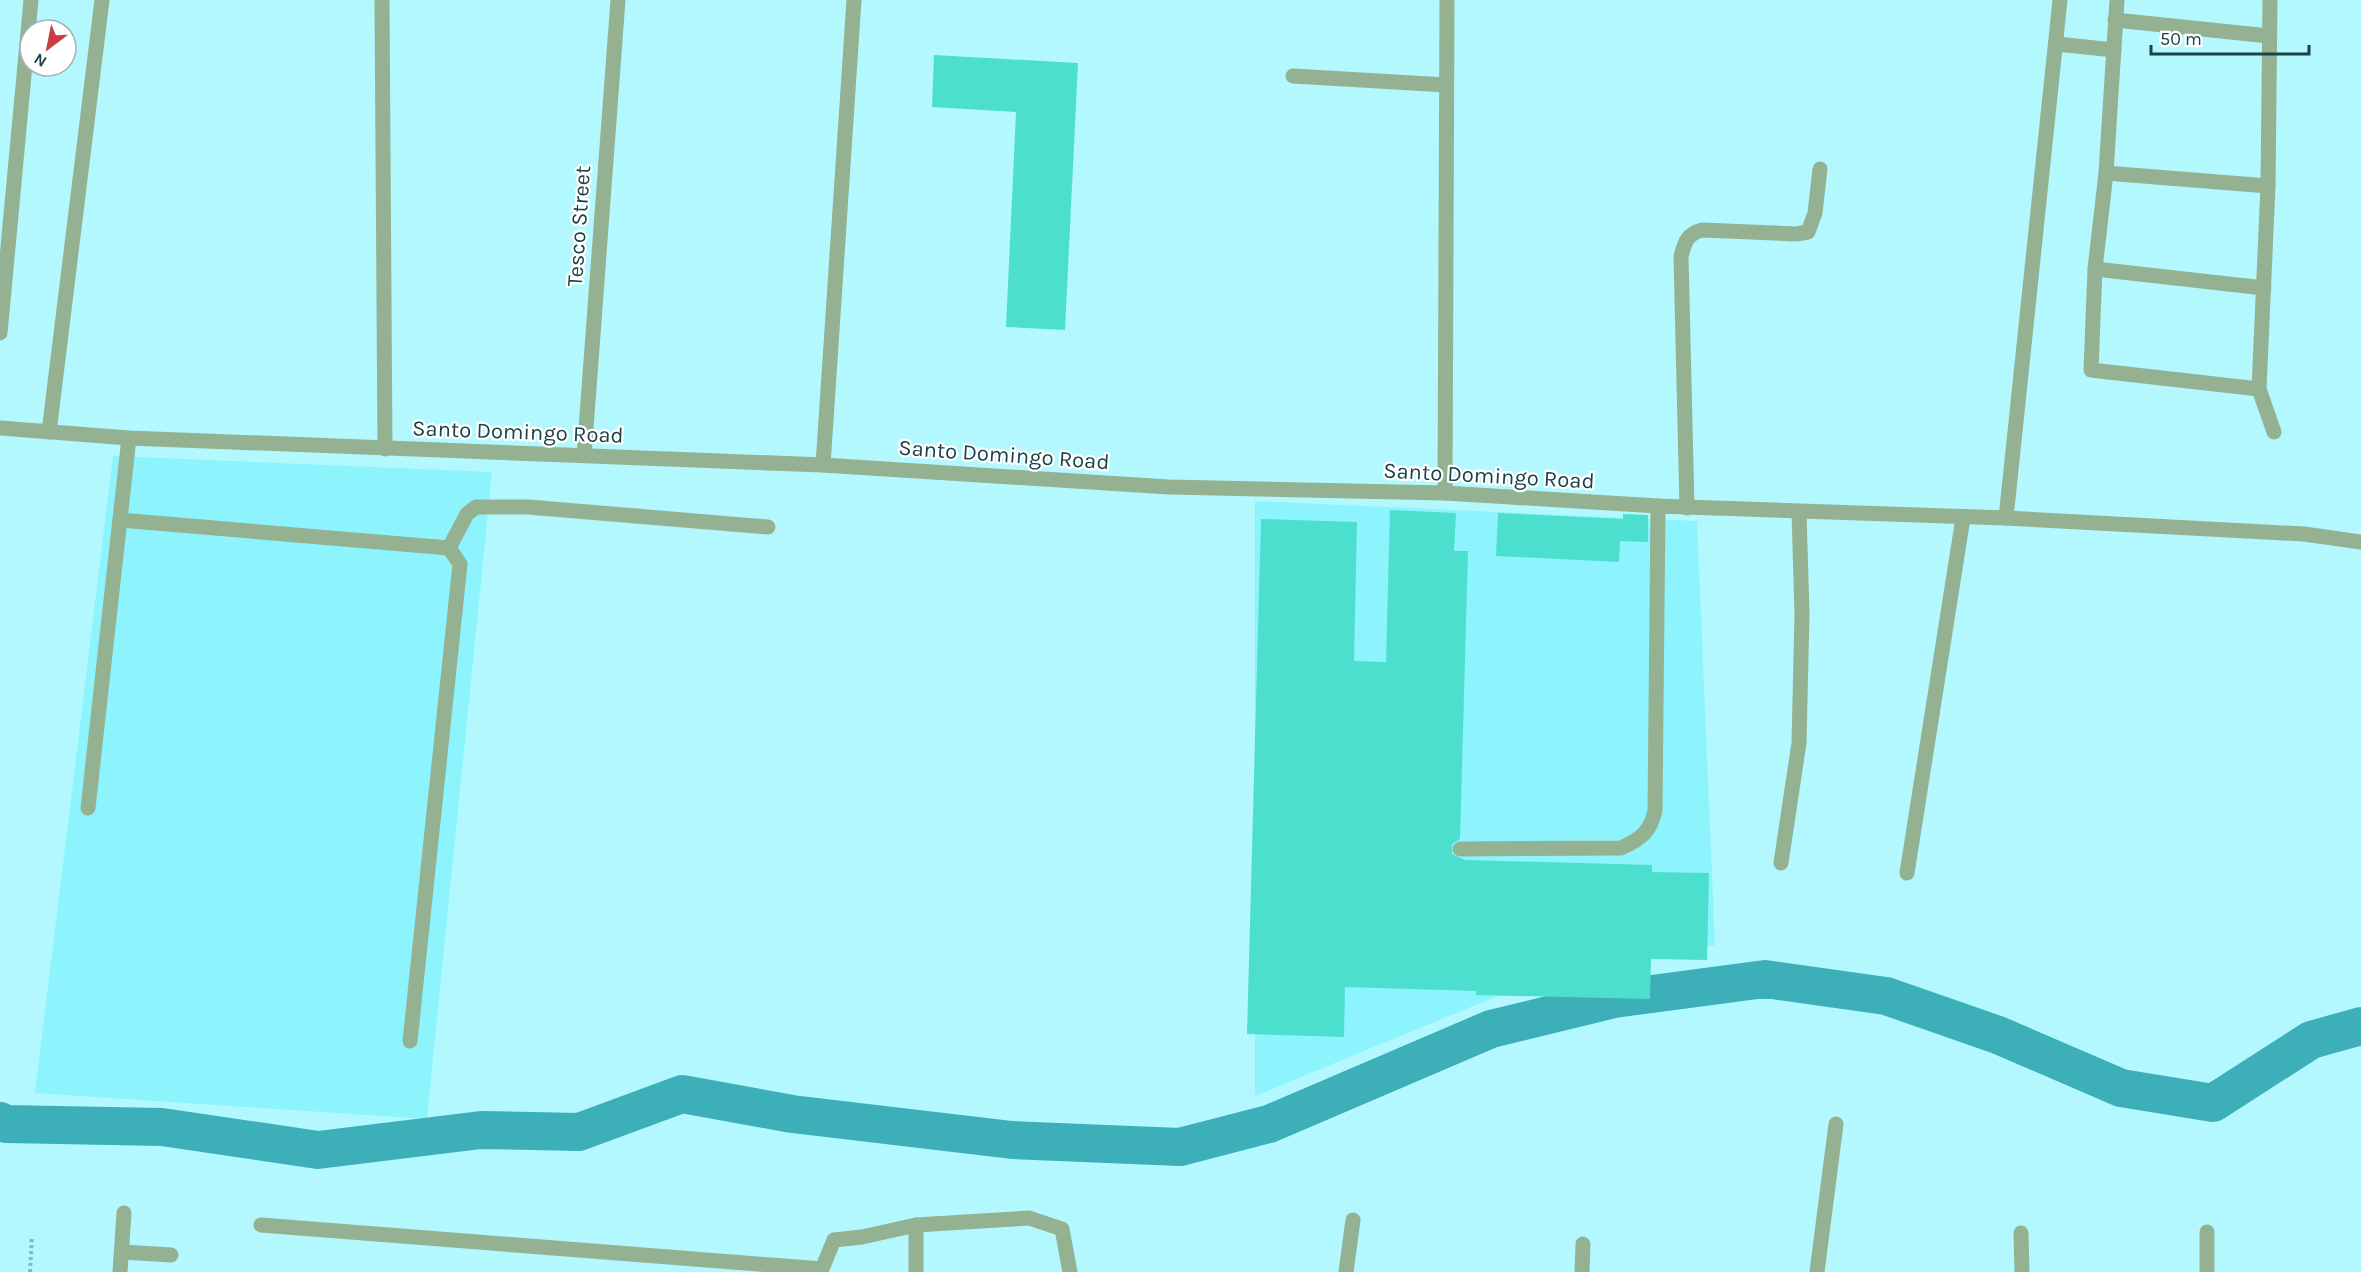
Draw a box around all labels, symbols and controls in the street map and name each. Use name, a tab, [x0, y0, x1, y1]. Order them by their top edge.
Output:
north arrow	[18, 18, 78, 78]
scale bar	[2151, 18, 2308, 56]
text: 50 m	[2160, 28, 2202, 50]
text: N	[30, 49, 50, 71]
street label: Tesco Street	[562, 165, 596, 287]
street label: Santo Domingo Road	[412, 415, 624, 449]
street label: Santo Domingo Road	[898, 435, 1110, 475]
street label: Santo Domingo Road	[1383, 457, 1595, 495]

